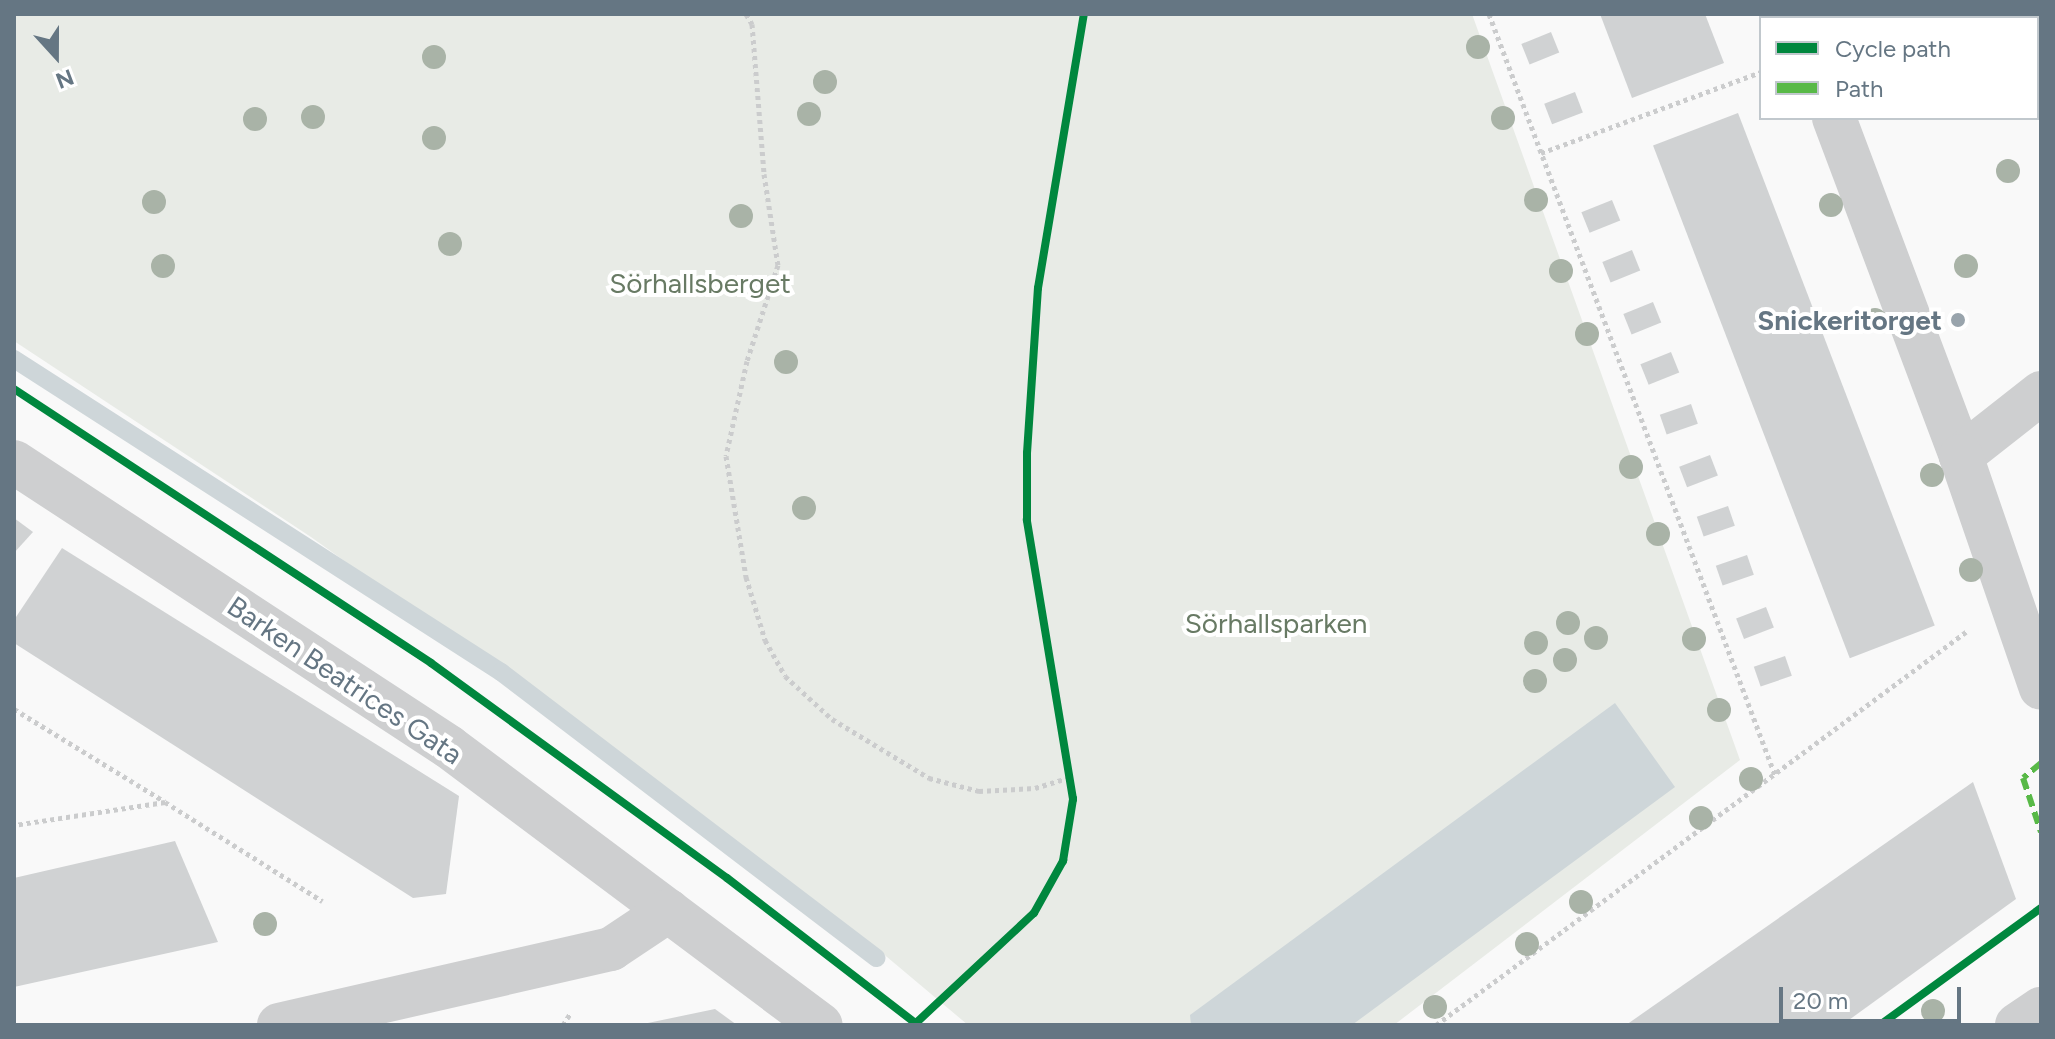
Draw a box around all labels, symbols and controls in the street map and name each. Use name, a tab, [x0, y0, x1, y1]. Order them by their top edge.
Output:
north arrow	[16, 16, 96, 96]
legend	[1759, 16, 2039, 120]
text: Cycle path	[1835, 34, 1951, 63]
text: N	[52, 63, 78, 95]
text: Path	[1835, 74, 1883, 103]
park label: Sörhallsberget	[609, 266, 791, 300]
place label: Snickeritorget	[1757, 303, 1942, 337]
marker: Snickeritorget	[1949, 311, 1967, 329]
street label: Barken Beatrices Gata	[221, 589, 469, 771]
park label: Sörhallsparken	[1185, 606, 1367, 640]
scale bar	[1783, 971, 1965, 1021]
text: 20 m	[1793, 986, 1848, 1015]

